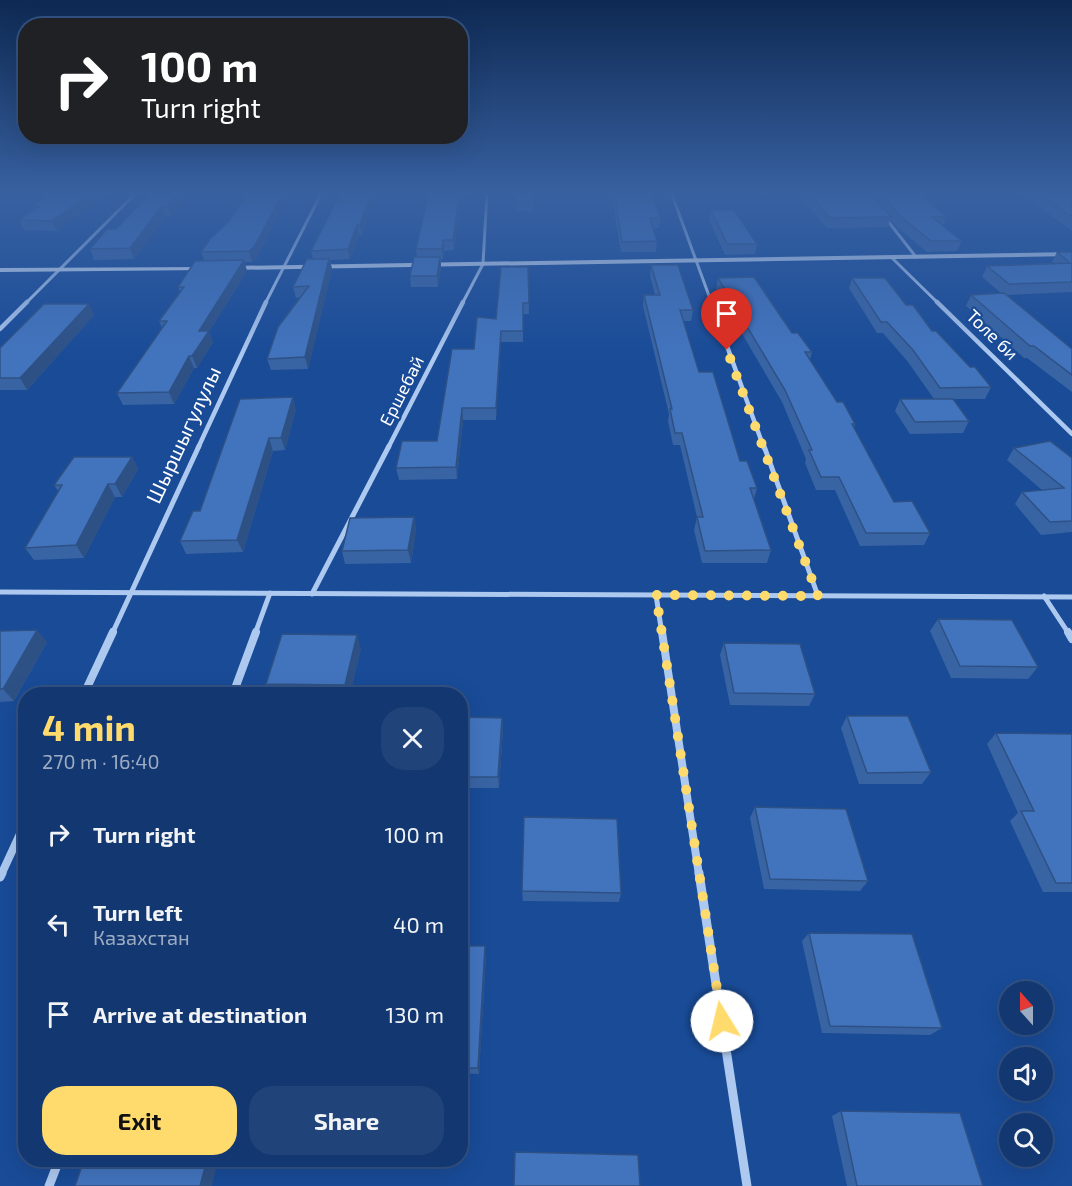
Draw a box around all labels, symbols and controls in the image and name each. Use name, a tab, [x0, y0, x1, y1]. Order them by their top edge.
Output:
text: 100 m	[141, 40, 258, 90]
icon: right	[42, 42, 120, 120]
text: Turn right	[141, 91, 261, 123]
pin	[701, 288, 752, 350]
icon: arrive	[710, 297, 743, 330]
street label: Толе би	[962, 304, 1023, 364]
street label: Ершебай	[374, 352, 428, 429]
street label: Шыршыгулулы	[140, 362, 226, 507]
text: 4 min	[42, 705, 136, 748]
button: close	[381, 707, 444, 770]
text: 270 m · 16:40	[42, 749, 160, 773]
icon: right	[42, 818, 75, 851]
text: Turn right	[93, 821, 195, 847]
text: 100 m	[385, 821, 444, 847]
text: Turn left	[93, 899, 182, 925]
icon: left	[42, 908, 75, 941]
text: 40 m	[393, 911, 444, 937]
text: Казахстан	[93, 925, 190, 949]
north arrow	[999, 981, 1053, 1035]
map controls	[999, 981, 1053, 1167]
position arrow	[690, 989, 754, 1053]
icon: arrive	[42, 998, 75, 1031]
text: Arrive at destination	[93, 1001, 307, 1027]
text: 130 m	[386, 1001, 444, 1027]
button: sound	[999, 1047, 1053, 1101]
button: Exit	[42, 1086, 237, 1155]
button: Share	[249, 1086, 444, 1155]
button: search	[999, 1113, 1053, 1167]

